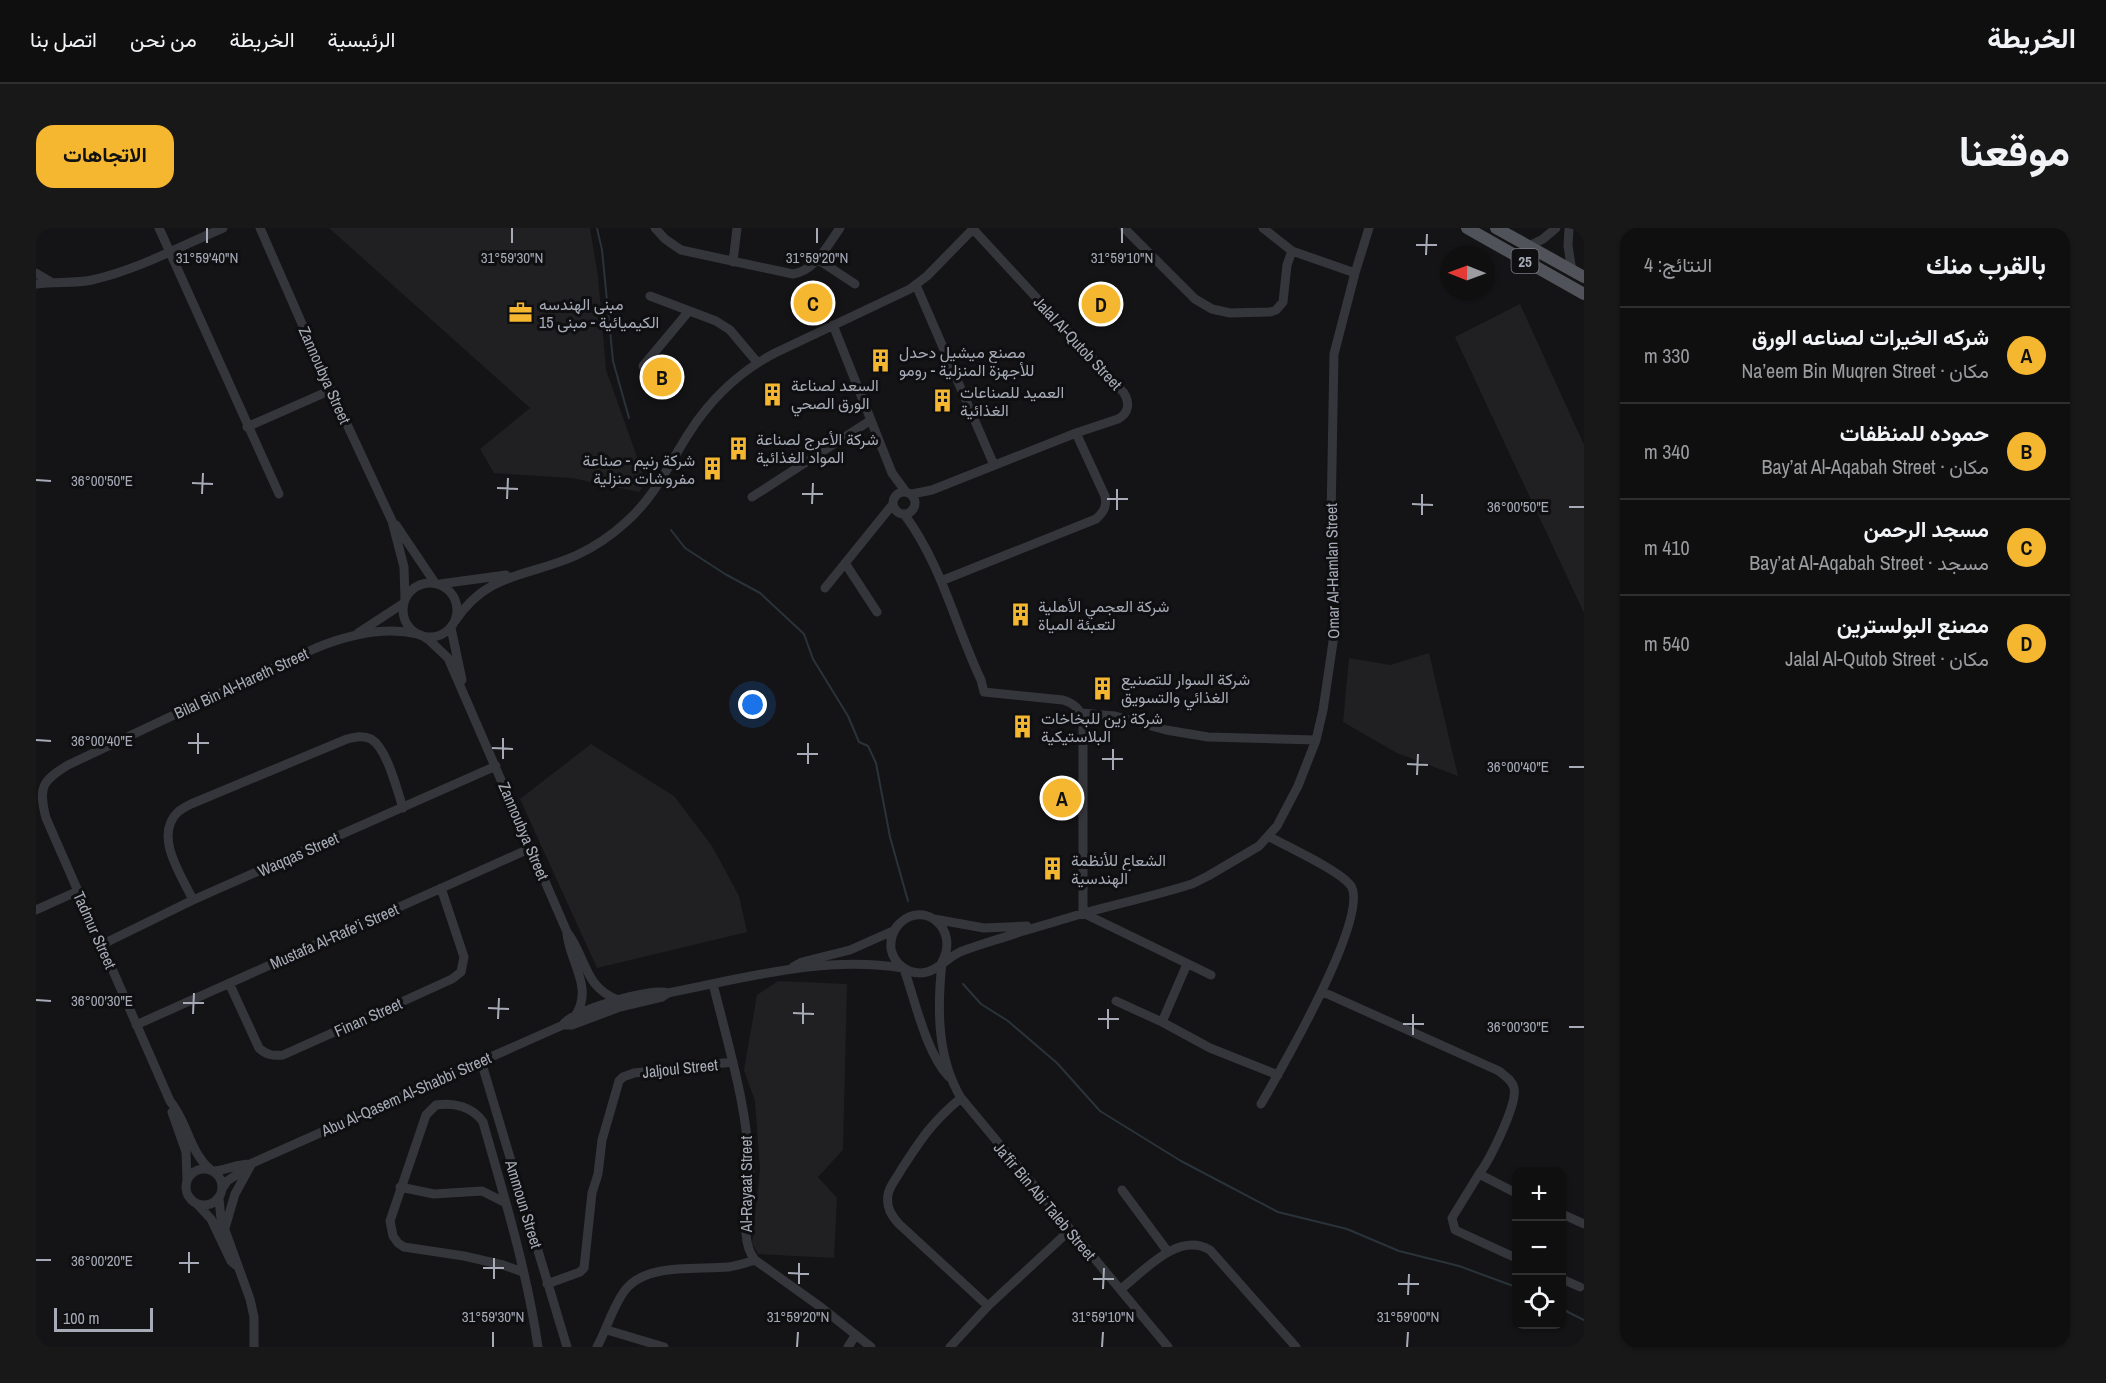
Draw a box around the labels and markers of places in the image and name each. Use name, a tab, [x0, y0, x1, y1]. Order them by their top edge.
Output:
pin: C	[794, 280, 832, 326]
pin: D	[1082, 282, 1120, 326]
place label: مبنى الهندسه الكيميائية - مبنى 15	[539, 293, 659, 333]
office icon: مبنى الهندسه الكيميائية - مبنى 15	[508, 300, 534, 326]
place label: مصنع ميشيل دحدل للأجهزة المنزلية - رومو	[899, 341, 1034, 381]
building icon: مصنع ميشيل دحدل للأجهزة المنزلية - رومو	[868, 348, 894, 374]
pin: B	[642, 354, 682, 400]
place label: السعد لصناعة الورق الصحي	[791, 374, 879, 417]
building icon: السعد لصناعة الورق الصحي	[760, 381, 786, 407]
place label: العميد للصناعات الغذائية	[960, 381, 1064, 421]
building icon: العميد للصناعات الغذائية	[929, 388, 955, 414]
place label: شركة الأعرج لصناعة المواد الغذائية	[756, 428, 879, 468]
building icon: شركة الأعرج لصناعة المواد الغذائية	[725, 435, 751, 461]
place label: شركة رنيم - صناعة مفروشات منزلية	[582, 449, 695, 489]
building icon: شركة رنيم - صناعة مفروشات منزلية	[700, 456, 726, 482]
place label: شركة العجمي الأهلية لتعبئة المياة	[1038, 595, 1169, 635]
building icon: شركة العجمي الأهلية لتعبئة المياة	[1007, 602, 1033, 628]
place label: شركة السوار للتصنيع الغذائي والتسويق	[1121, 668, 1250, 711]
building icon: شركة السوار للتصنيع الغذائي والتسويق	[1090, 675, 1116, 701]
place label: شركة زين للبخاخات البلاستيكية	[1041, 707, 1163, 747]
building icon: شركة زين للبخاخات البلاستيكية	[1010, 714, 1036, 740]
pin: A	[1042, 776, 1082, 820]
place label: الشعاع للأنظمة الهندسية	[1071, 849, 1166, 889]
building icon: الشعاع للأنظمة الهندسية	[1040, 856, 1066, 882]

